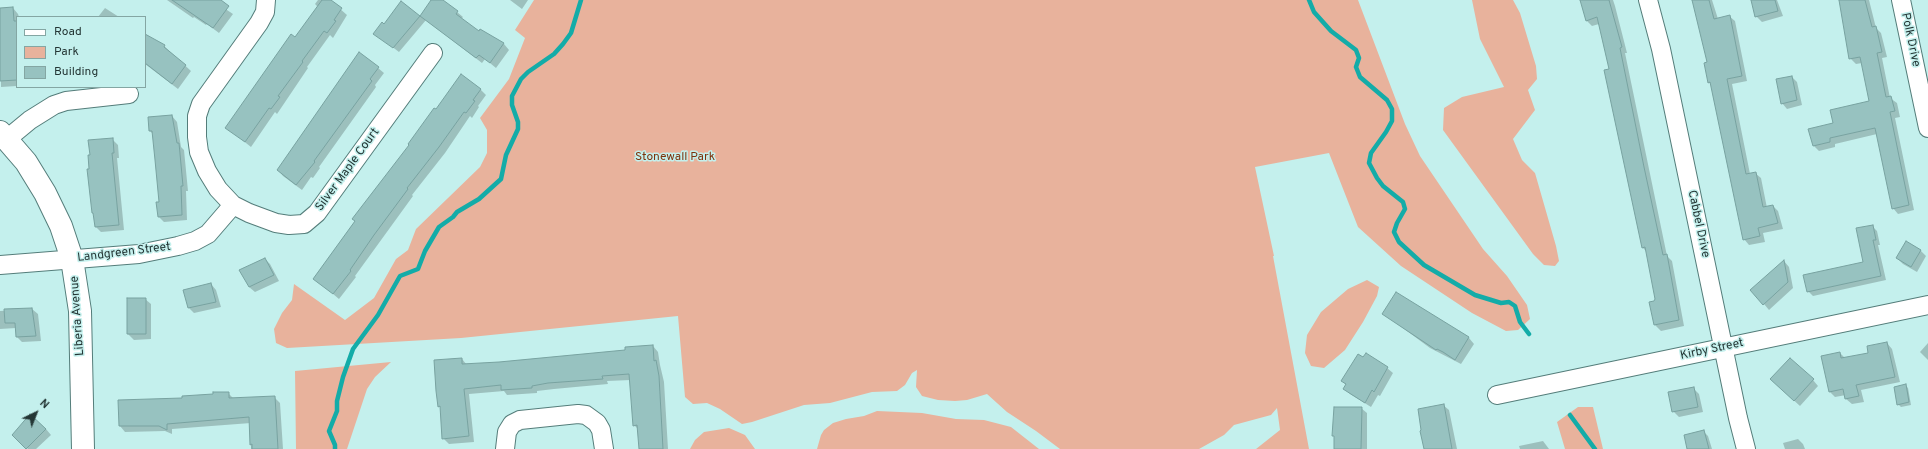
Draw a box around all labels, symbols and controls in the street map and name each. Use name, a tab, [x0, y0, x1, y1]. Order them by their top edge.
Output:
street label: Polk Drive	[1897, 12, 1923, 68]
legend	[16, 16, 146, 88]
text: Road	[54, 24, 82, 40]
text: Park	[54, 44, 79, 60]
text: Building	[54, 64, 98, 80]
street label: Silver Maple Court	[313, 126, 383, 214]
park label: Stonewall Park	[635, 151, 715, 165]
street label: Cabbel Drive	[1684, 189, 1712, 259]
street label: Landgreen Street	[77, 240, 171, 266]
street label: Liberia Avenue	[68, 276, 88, 356]
street label: Kirby Street	[1679, 336, 1745, 364]
north arrow	[16, 393, 56, 433]
text: N	[37, 396, 52, 412]

